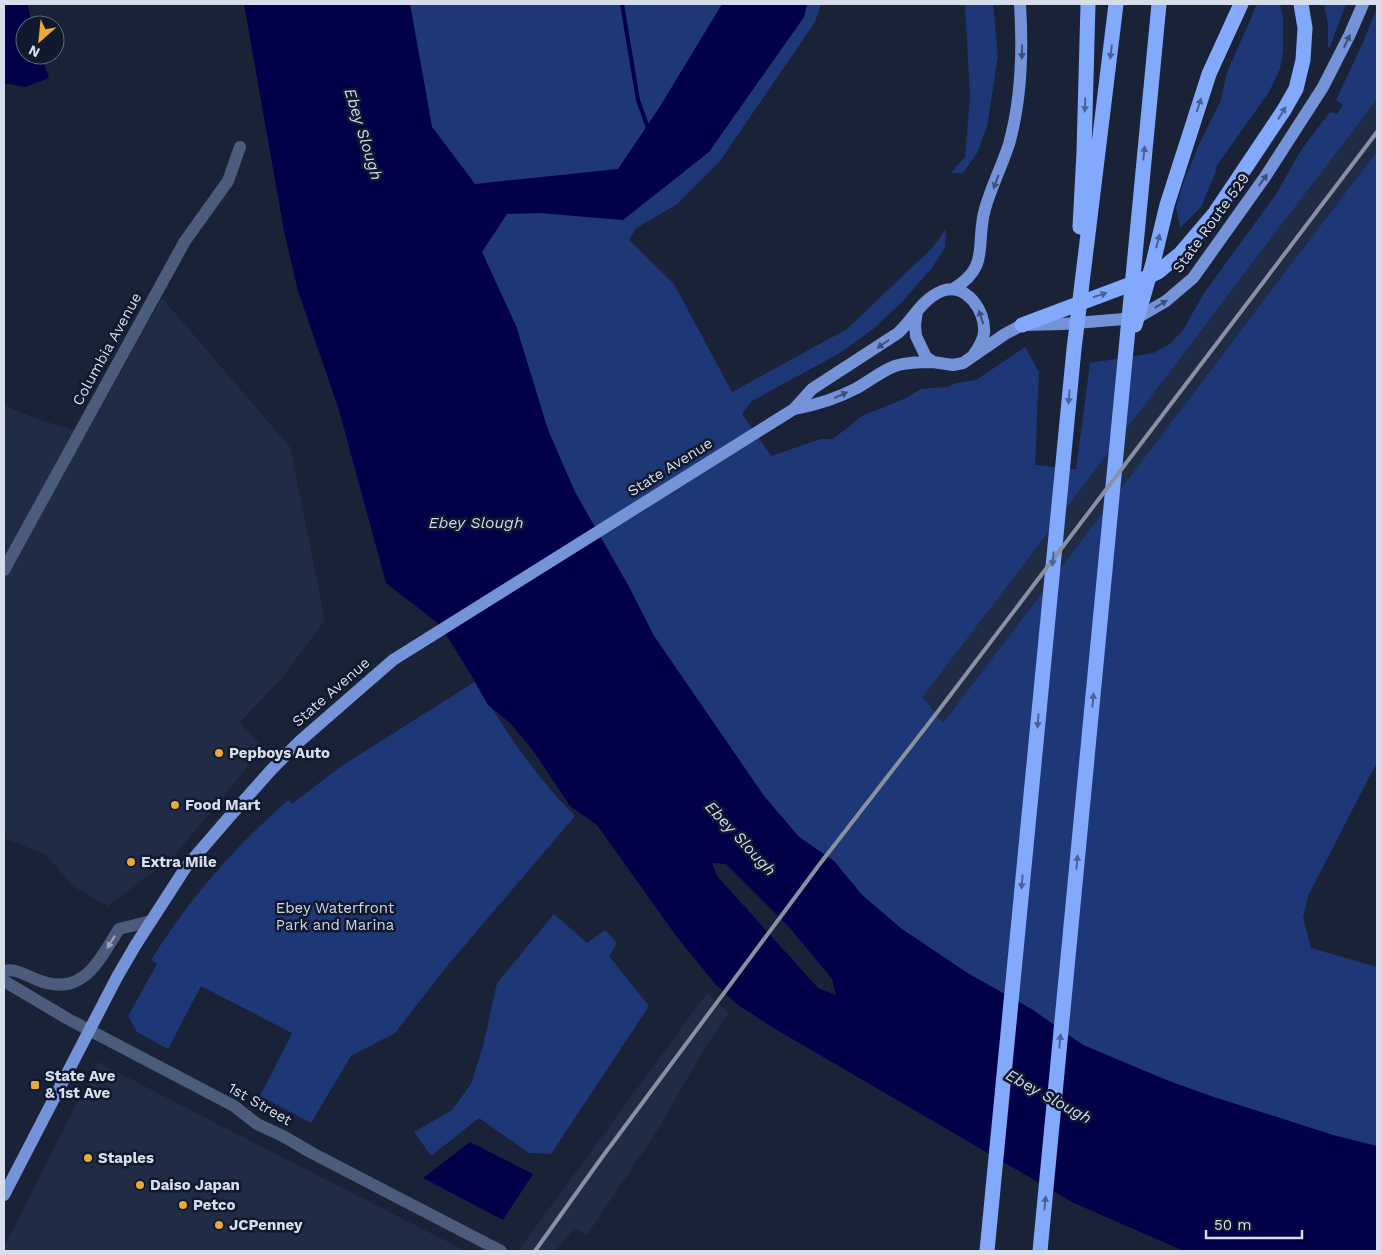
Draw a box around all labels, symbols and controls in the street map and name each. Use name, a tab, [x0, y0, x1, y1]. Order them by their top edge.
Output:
north arrow	[15, 15, 65, 65]
one-way arrow	[1343, 33, 1351, 48]
text: N	[26, 42, 42, 61]
one-way arrow	[1107, 44, 1115, 60]
one-way arrow	[1017, 45, 1025, 61]
water label: Ebey Slough	[341, 86, 386, 182]
one-way arrow	[1081, 97, 1089, 113]
one-way arrow	[1196, 97, 1204, 112]
one-way arrow	[1277, 106, 1287, 120]
one-way arrow	[1140, 145, 1148, 161]
street label: State Route 529	[1169, 170, 1253, 276]
one-way arrow	[1258, 173, 1268, 186]
one-way arrow	[992, 175, 999, 190]
one-way arrow	[1154, 234, 1162, 249]
street label: Columbia Avenue	[68, 289, 146, 409]
one-way arrow	[1093, 290, 1108, 298]
one-way arrow	[1153, 300, 1168, 308]
one-way arrow	[977, 310, 985, 325]
one-way arrow	[876, 339, 890, 349]
one-way arrow	[1065, 390, 1073, 406]
one-way arrow	[834, 391, 848, 399]
street label: State Avenue	[624, 434, 716, 500]
water label: Ebey Slough	[429, 513, 524, 532]
one-way arrow	[1049, 551, 1057, 567]
street label: State Avenue	[289, 654, 373, 730]
one-way arrow	[1089, 692, 1097, 708]
one-way arrow	[1034, 713, 1042, 729]
place label: Pepboys Auto	[229, 744, 330, 762]
marker: Pepboys Auto	[213, 747, 225, 759]
place label: Food Mart	[185, 796, 261, 814]
water label: Ebey Slough	[701, 797, 780, 880]
marker: Food Mart	[169, 799, 181, 811]
place label: Extra Mile	[141, 853, 217, 871]
one-way arrow	[1073, 854, 1081, 870]
marker: Extra Mile	[125, 856, 137, 868]
one-way arrow	[1018, 875, 1026, 891]
park label: Ebey Waterfront Park and Marina	[276, 899, 395, 934]
one-way arrow	[106, 935, 115, 948]
one-way arrow	[1056, 1033, 1064, 1049]
water label: Ebey Slough	[1003, 1065, 1095, 1128]
place label: State Ave & 1st Ave	[45, 1067, 116, 1102]
marker: State Ave & 1st Ave	[29, 1079, 41, 1091]
street label: 1st Street	[225, 1079, 296, 1130]
place label: Staples	[98, 1149, 154, 1167]
marker: Staples	[82, 1152, 94, 1164]
place label: Daiso Japan	[150, 1176, 240, 1194]
marker: Daiso Japan	[134, 1179, 146, 1191]
one-way arrow	[1041, 1194, 1049, 1210]
place label: Petco	[193, 1196, 235, 1214]
marker: Petco	[177, 1199, 189, 1211]
scale bar	[1206, 1208, 1302, 1240]
place label: JCPenney	[229, 1216, 303, 1234]
text: 50 m	[1214, 1216, 1251, 1234]
marker: JCPenney	[213, 1219, 225, 1231]

